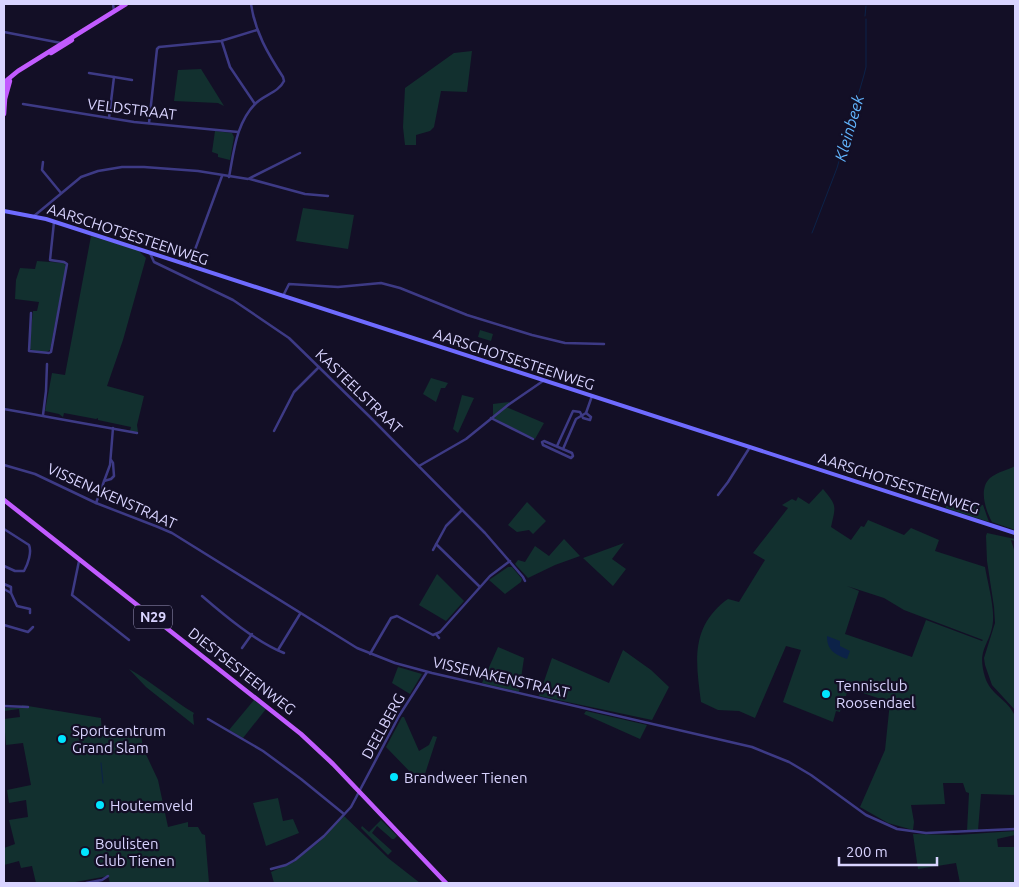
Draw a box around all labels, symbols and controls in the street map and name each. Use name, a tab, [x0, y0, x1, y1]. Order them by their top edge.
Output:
water label: Kleinbeek	[831, 92, 867, 163]
street label: VELDSTRAAT	[86, 95, 178, 123]
street label: AARSCHOTSESTEENWEG	[45, 200, 211, 268]
street label: AARSCHOTSESTEENWEG	[431, 325, 597, 393]
street label: KASTEELSTRAAT	[312, 345, 406, 437]
street label: AARSCHOTSESTEENWEG	[816, 449, 982, 517]
street label: VISSENAKENSTRAAT	[45, 460, 180, 532]
road number: N29	[134, 606, 172, 628]
street label: DIESTSESTEENWEG	[185, 624, 299, 718]
street label: VISSENAKENSTRAAT	[431, 653, 572, 701]
place label: Tennisclub Roosendael	[836, 677, 915, 711]
marker: Tennisclub Roosendael	[820, 688, 832, 700]
street label: DEELBERG	[358, 690, 408, 762]
place label: Sportcentrum Grand Slam	[72, 722, 166, 756]
marker: Sportcentrum Grand Slam	[56, 733, 68, 745]
place label: Brandweer Tienen	[404, 769, 528, 786]
marker: Brandweer Tienen	[388, 771, 400, 783]
place label: Houtemveld	[110, 797, 193, 814]
marker: Houtemveld	[94, 799, 106, 811]
scale bar	[839, 834, 936, 866]
place label: Boulisten Club Tienen	[95, 835, 175, 869]
text: 200 m	[846, 843, 888, 860]
marker: Boulisten Club Tienen	[79, 846, 91, 858]

